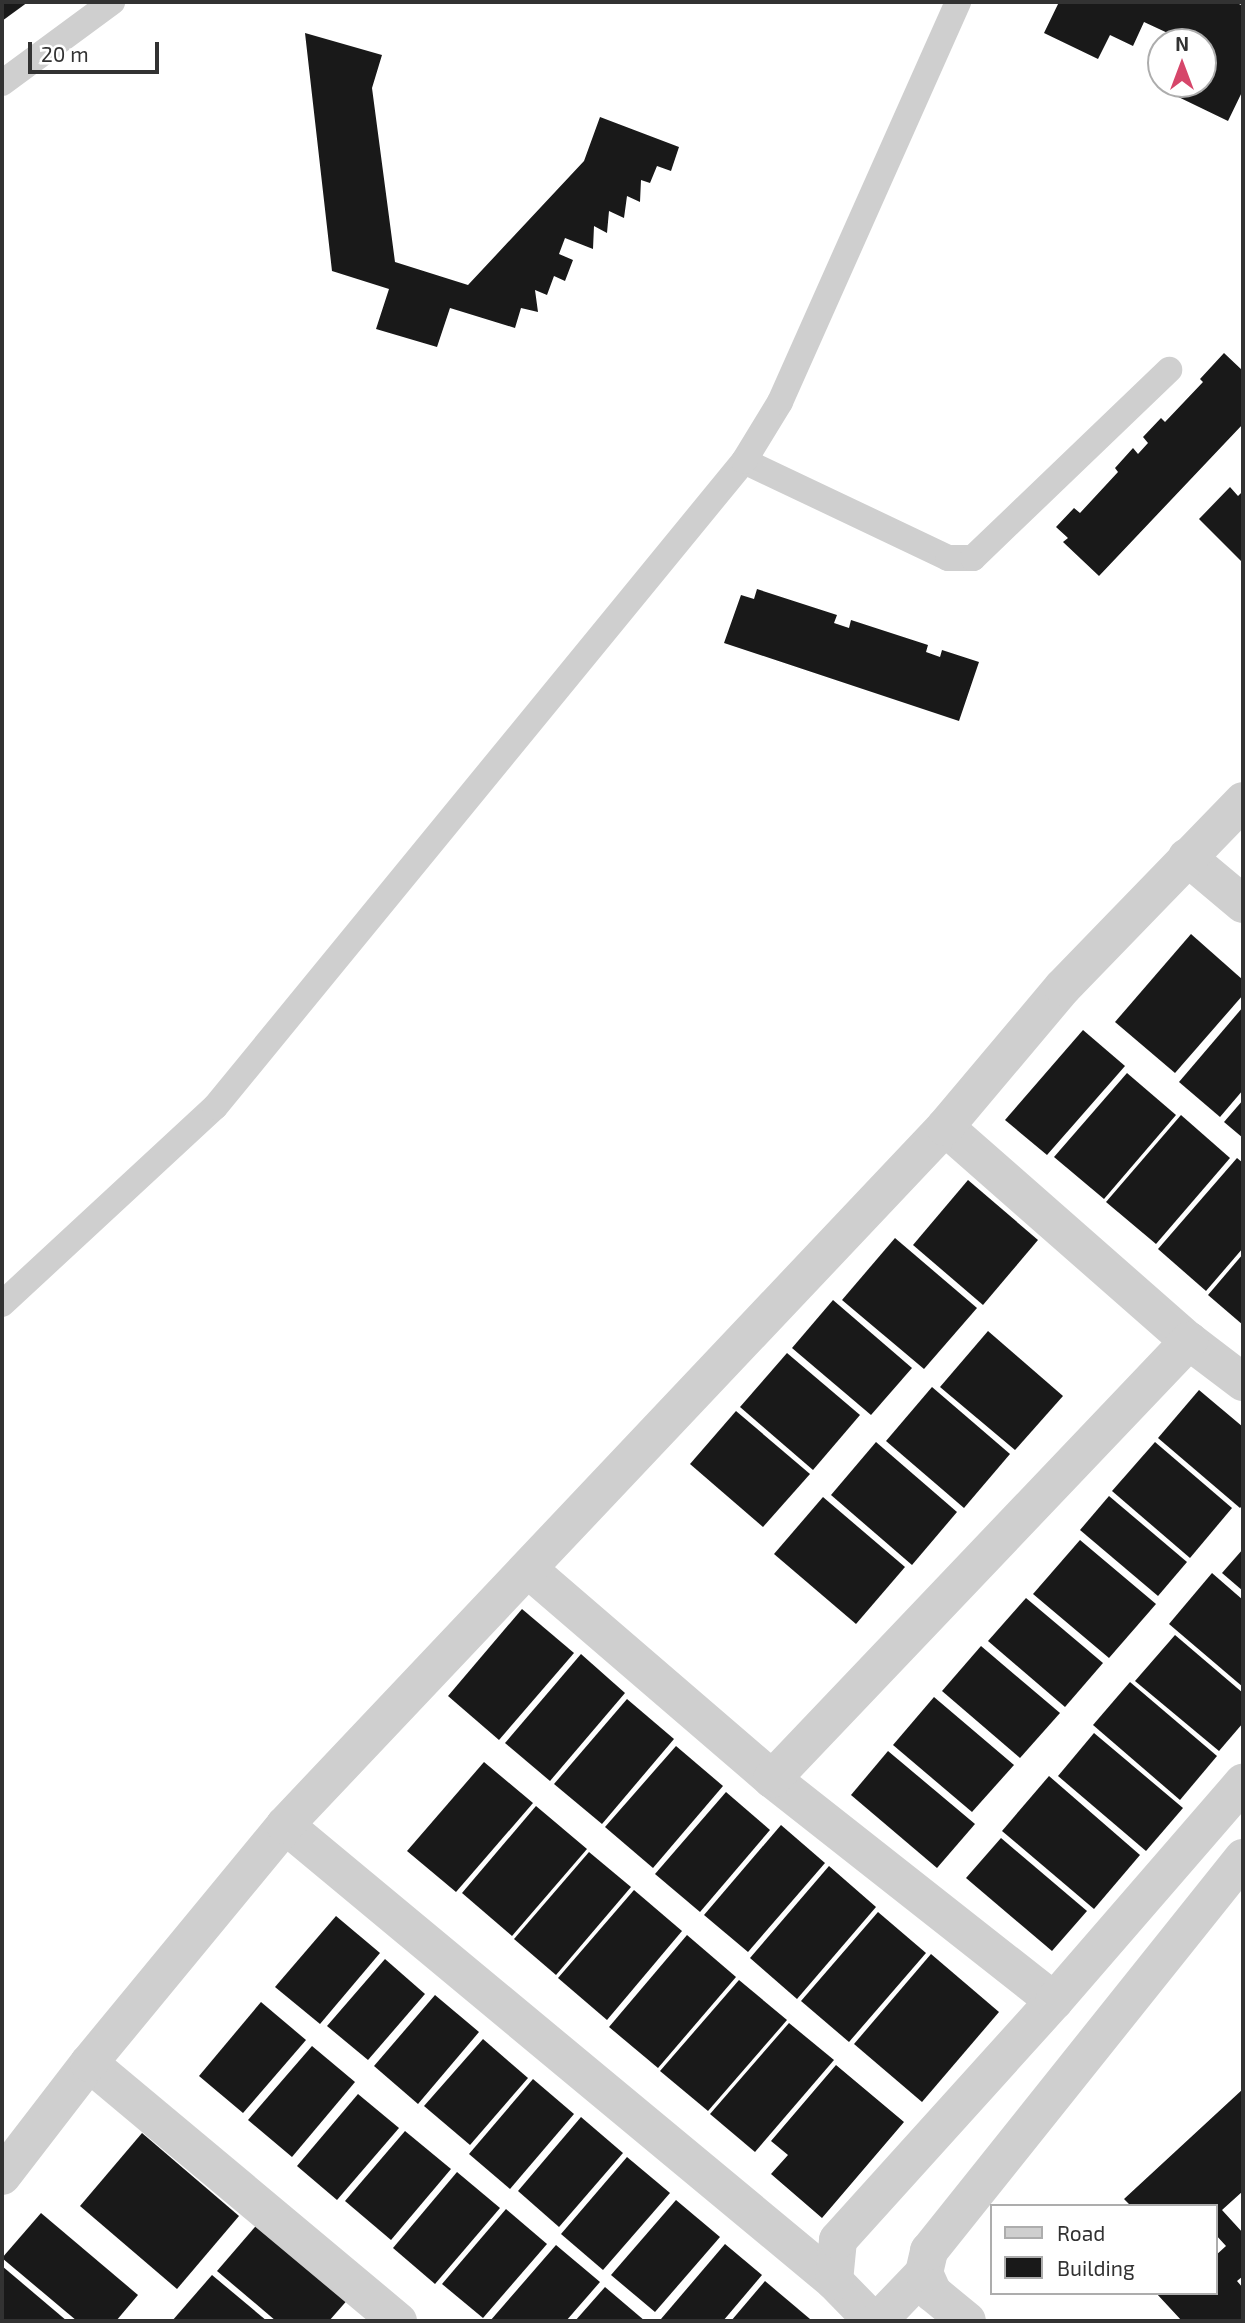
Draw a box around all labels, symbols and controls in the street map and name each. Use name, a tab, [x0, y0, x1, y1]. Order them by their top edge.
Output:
scale bar	[32, 28, 163, 72]
north arrow	[1147, 28, 1217, 98]
text: N	[1175, 32, 1189, 55]
text: 20 m	[41, 41, 89, 66]
legend	[990, 2204, 1217, 2295]
text: Road	[1057, 2220, 1105, 2245]
text: Building	[1057, 2255, 1135, 2280]

